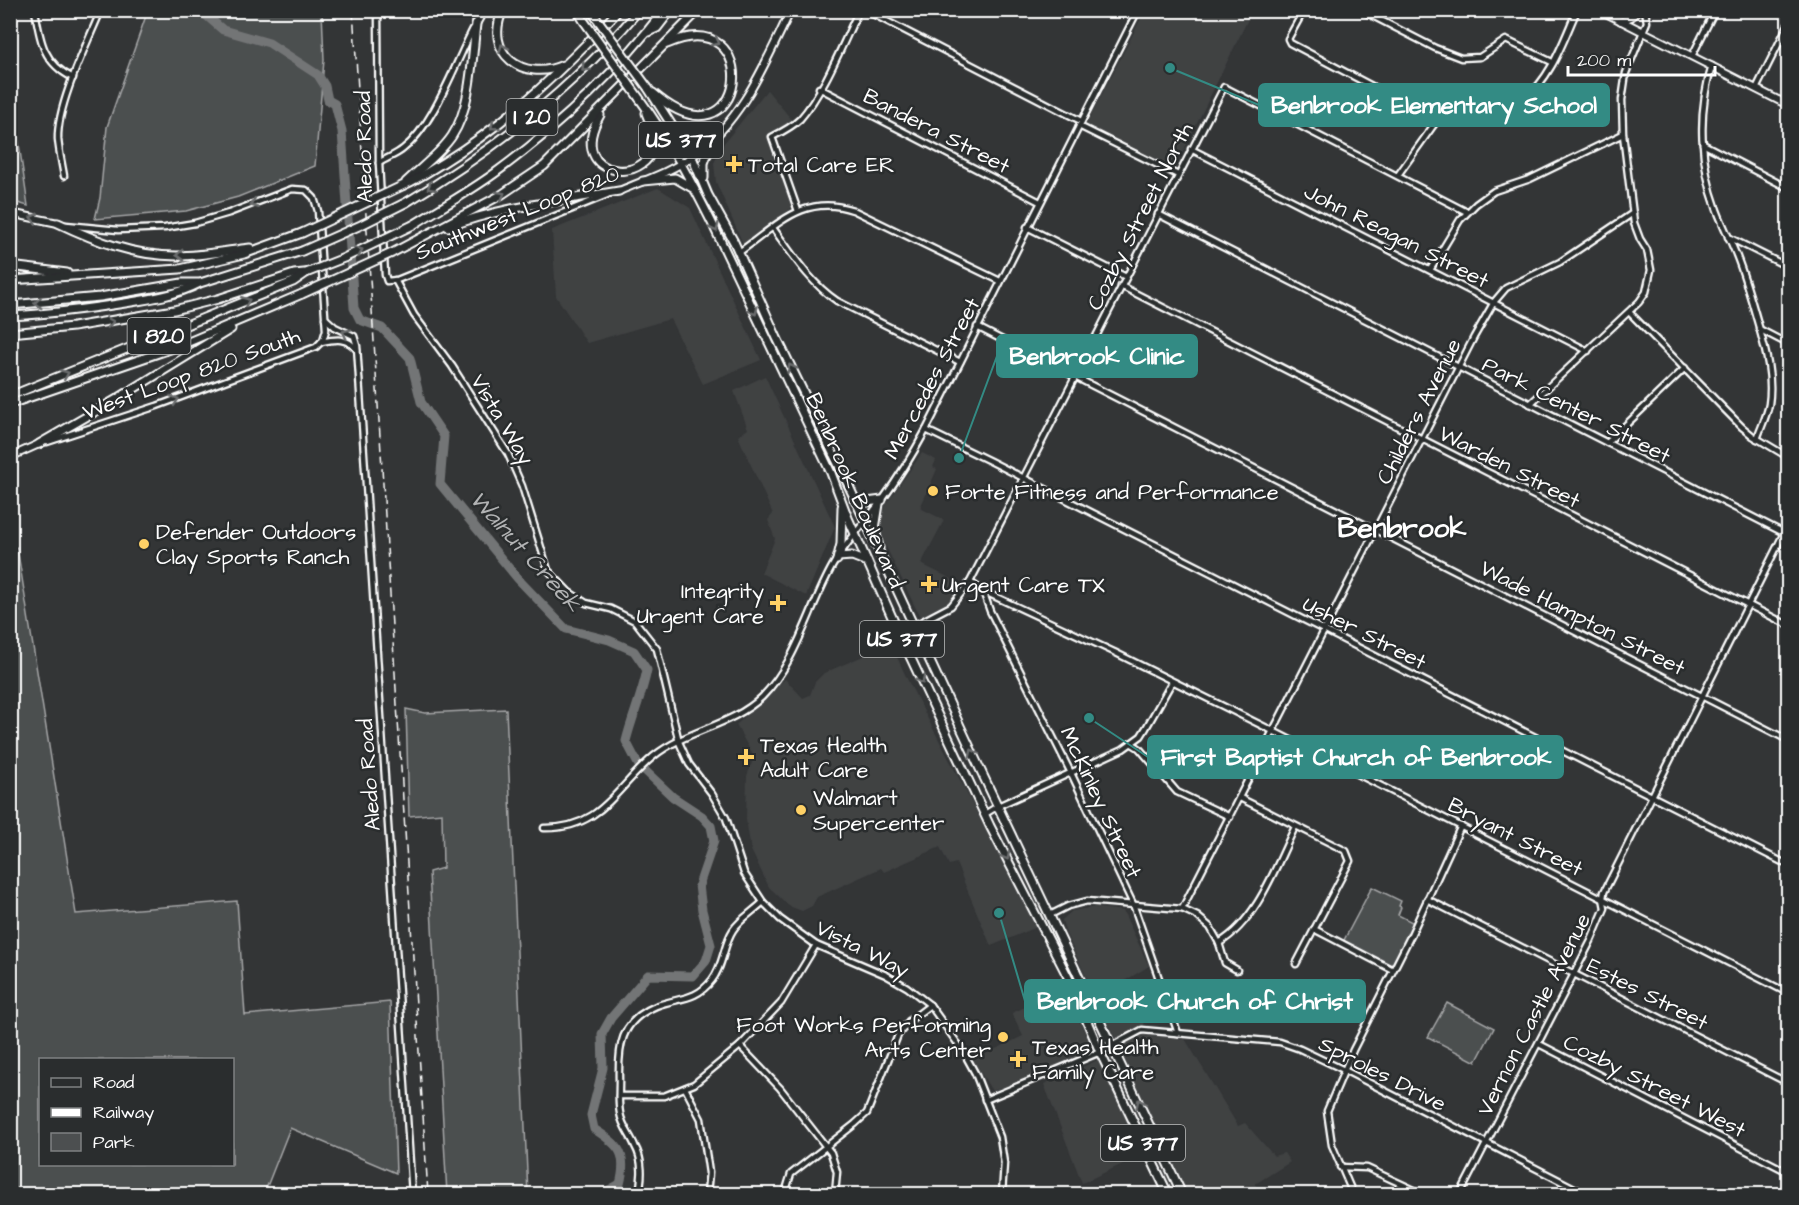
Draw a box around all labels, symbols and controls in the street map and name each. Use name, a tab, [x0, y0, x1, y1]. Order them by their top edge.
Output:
one-way arrow	[710, 35, 720, 46]
scale bar	[1568, 39, 1715, 77]
one-way arrow	[498, 44, 510, 55]
text: 200 m	[1577, 48, 1631, 73]
one-way arrow	[581, 61, 592, 72]
street label: Bandera Street	[858, 81, 1015, 182]
callout: Benbrook Elementary School	[1259, 84, 1609, 126]
text: Benbrook Elementary School	[1271, 89, 1597, 125]
street label: Aledo Road	[348, 90, 381, 203]
road number: I 20	[506, 99, 558, 135]
street label: Cozby Street North	[1080, 117, 1202, 316]
one-way arrow	[490, 119, 501, 130]
road number: US 377	[639, 122, 723, 158]
place label: Total Care ER	[748, 150, 895, 181]
marker: Total Care ER	[725, 155, 743, 173]
street label: Southwest Loop 820	[411, 158, 624, 269]
street label: John Reagan Street	[1298, 176, 1494, 297]
one-way arrow	[427, 180, 437, 192]
one-way arrow	[495, 191, 506, 202]
one-way arrow	[249, 197, 260, 209]
one-way arrow	[29, 212, 39, 225]
one-way arrow	[707, 221, 719, 232]
one-way arrow	[353, 246, 364, 258]
one-way arrow	[175, 249, 184, 261]
street label: Mercedes Street	[877, 292, 988, 465]
one-way arrow	[239, 296, 250, 308]
one-way arrow	[34, 297, 43, 310]
one-way arrow	[747, 304, 759, 315]
one-way arrow	[106, 316, 115, 328]
road number: I 820	[128, 318, 190, 354]
street label: West Loop 820 South	[78, 321, 305, 428]
one-way arrow	[341, 328, 352, 340]
street label: Childers Avenue	[1369, 333, 1469, 490]
callout: Benbrook Clinic	[997, 335, 1197, 377]
text: Benbrook Clinic	[1009, 340, 1185, 374]
street label: Park Center Street	[1477, 349, 1676, 471]
one-way arrow	[787, 364, 799, 375]
one-way arrow	[59, 368, 69, 381]
street label: Vista Way	[462, 368, 541, 472]
street label: Benbrook Boulevard	[798, 388, 912, 593]
one-way arrow	[168, 395, 179, 407]
street label: Warden Street	[1433, 418, 1585, 516]
place label: Forte Fitness and Performance	[945, 477, 1279, 508]
water label: Walnut Creek	[461, 483, 590, 621]
marker: Forte Fitness and Performance	[926, 484, 940, 498]
district label: Benbrook	[1338, 509, 1467, 548]
place label: Defender Outdoors Clay Sports Ranch	[156, 517, 356, 574]
marker: Defender Outdoors Clay Sports Ranch	[137, 537, 151, 551]
street label: Wade Hampton Street	[1474, 553, 1690, 684]
place label: Urgent Care TX	[942, 570, 1105, 602]
marker: Urgent Care TX	[920, 575, 938, 593]
place label: Integrity Urgent Care	[637, 576, 764, 633]
street label: Usher Street	[1297, 589, 1432, 678]
marker: Integrity Urgent Care	[769, 594, 787, 612]
road number: US 377	[860, 621, 944, 657]
one-way arrow	[914, 673, 926, 684]
street label: Aledo Road	[350, 718, 389, 832]
street label: McKinley Street	[1051, 722, 1149, 884]
place label: Texas Health Adult Care	[760, 730, 887, 786]
callout: First Baptist Church of Benbrook	[1148, 736, 1563, 778]
text: First Baptist Church of Benbrook	[1160, 741, 1552, 775]
marker: Texas Health Adult Care	[737, 748, 755, 766]
one-way arrow	[968, 749, 980, 760]
place label: Walmart Supercenter	[813, 783, 944, 839]
street label: Bryant Street	[1442, 790, 1588, 886]
marker: Walmart Supercenter	[794, 803, 808, 817]
one-way arrow	[998, 849, 1010, 860]
street label: Vernon Castle Avenue	[1470, 908, 1599, 1121]
street label: Vista Way	[810, 913, 914, 987]
street label: Estes Street	[1581, 950, 1714, 1038]
callout: Benbrook Church of Christ	[1025, 980, 1365, 1022]
text: Benbrook Church of Christ	[1037, 985, 1353, 1019]
place label: Foot Works Performing Arts Center	[736, 1010, 991, 1066]
street label: Cozby Street West	[1557, 1027, 1751, 1147]
street label: Sproles Drive	[1313, 1029, 1451, 1120]
marker: Foot Works Performing Arts Center	[996, 1030, 1010, 1044]
place label: Texas Health Family Care	[1032, 1032, 1159, 1089]
marker: Texas Health Family Care	[1009, 1050, 1027, 1068]
legend	[39, 1058, 234, 1166]
text: Road	[93, 1070, 134, 1095]
one-way arrow	[1135, 1099, 1147, 1110]
text: Railway	[93, 1100, 154, 1126]
road number: US 377	[1101, 1125, 1185, 1161]
text: Park	[93, 1130, 135, 1155]

